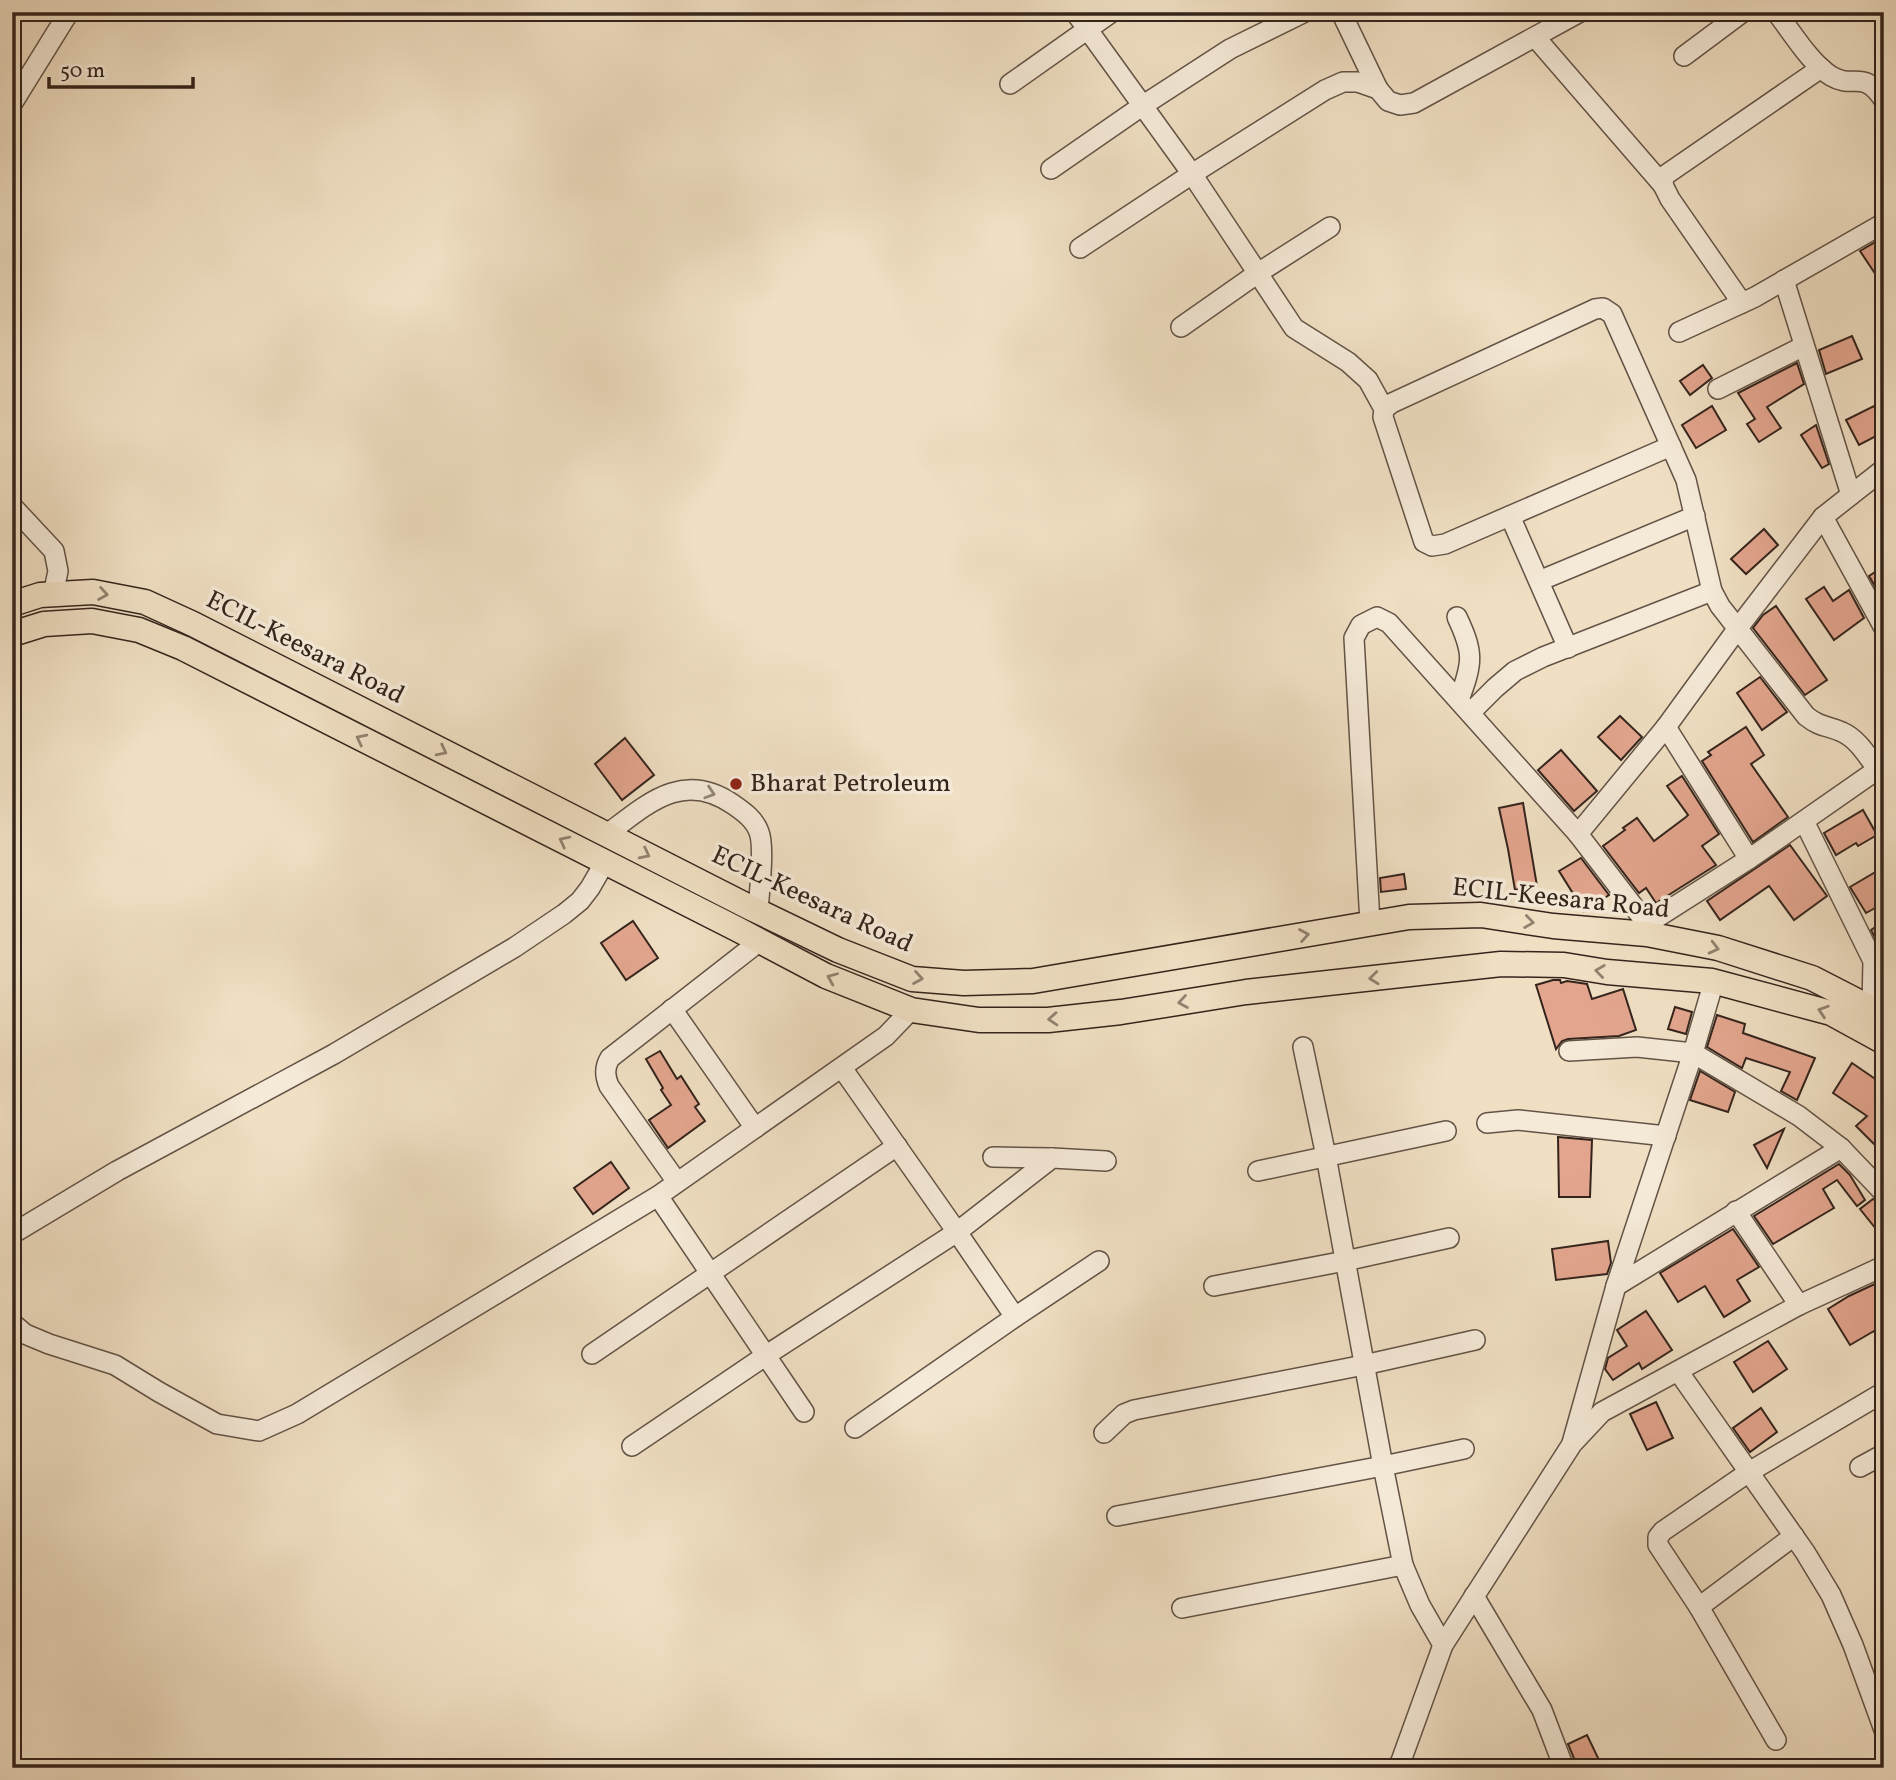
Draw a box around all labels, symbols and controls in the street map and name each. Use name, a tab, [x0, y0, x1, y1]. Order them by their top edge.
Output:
scale bar	[49, 46, 192, 90]
text: 50 m	[60, 57, 105, 86]
street label: ECIL-Keesara Road	[199, 582, 411, 714]
one-way arrow	[97, 586, 109, 601]
one-way arrow	[356, 733, 369, 747]
one-way arrow	[435, 743, 447, 756]
place label: Bharat Petroleum	[750, 766, 951, 802]
marker: Bharat Petroleum	[728, 776, 744, 792]
one-way arrow	[703, 784, 715, 799]
one-way arrow	[559, 836, 572, 850]
street label: ECIL-Keesara Road	[705, 838, 919, 962]
one-way arrow	[638, 846, 650, 860]
street label: ECIL-Keesara Road	[1450, 870, 1672, 928]
one-way arrow	[1523, 915, 1535, 930]
one-way arrow	[1298, 928, 1310, 943]
one-way arrow	[1708, 940, 1720, 954]
one-way arrow	[1595, 963, 1606, 978]
one-way arrow	[912, 970, 924, 985]
one-way arrow	[1368, 970, 1379, 985]
one-way arrow	[827, 973, 839, 987]
one-way arrow	[1177, 994, 1189, 1009]
one-way arrow	[1818, 1005, 1830, 1020]
one-way arrow	[1047, 1011, 1058, 1026]

